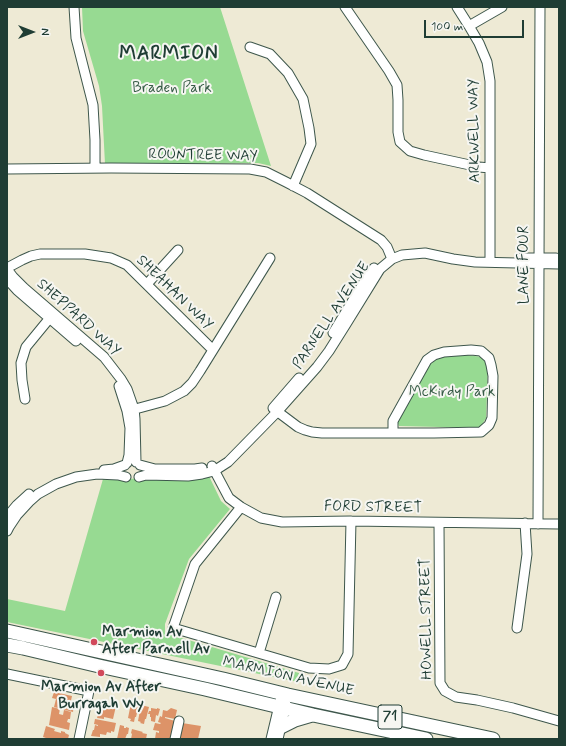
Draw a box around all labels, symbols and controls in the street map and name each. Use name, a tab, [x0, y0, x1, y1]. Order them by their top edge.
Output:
north arrow	[12, 12, 52, 52]
scale bar	[426, 12, 526, 38]
text: 100 m	[431, 19, 463, 35]
text: N	[37, 28, 51, 36]
district label: MARMION	[120, 44, 218, 66]
street label: ARKWELL WAY	[465, 79, 485, 183]
park label: Braden Park	[132, 80, 212, 98]
street label: ROUNTREE WAY	[148, 146, 258, 166]
street label: LANE FOUR	[516, 226, 534, 304]
street label: SHEAHAN WAY	[132, 252, 216, 334]
street label: PARNELL AVENUE	[289, 259, 375, 373]
street label: SHEPPARD WAY	[32, 276, 124, 360]
park label: McKirdy Park	[409, 384, 495, 402]
street label: FORD STREET	[324, 498, 422, 518]
street label: HOWELL STREET	[417, 558, 437, 680]
place label: Marmion Av After Parnell Av	[102, 624, 210, 659]
marker: Marmion Av After Parnell Av	[89, 637, 99, 647]
street label: MARMION AVENUE	[221, 653, 355, 701]
marker: Marmion Av After Burragah Wy	[96, 668, 106, 678]
place label: Marmion Av After Burragah Wy	[41, 679, 161, 714]
road number: 71	[378, 705, 402, 729]

